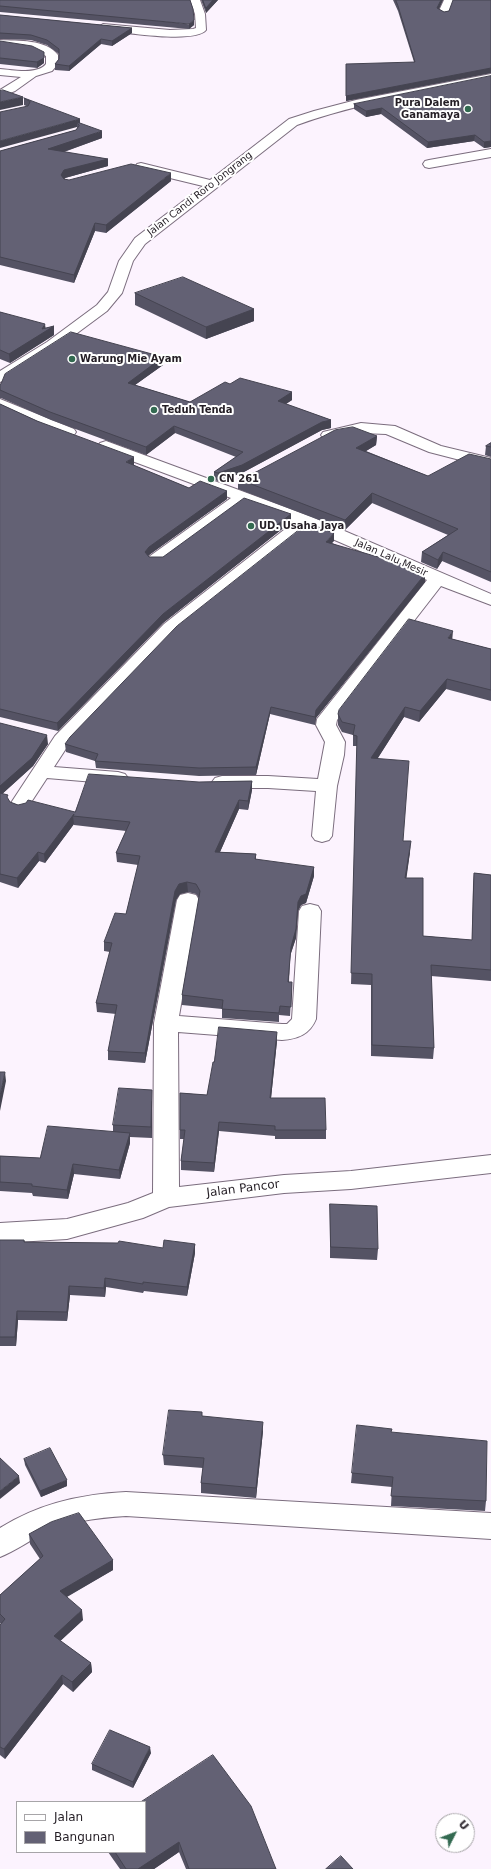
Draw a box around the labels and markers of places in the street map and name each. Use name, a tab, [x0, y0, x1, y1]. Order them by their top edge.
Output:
place label: Pura Dalem Ganamaya	[395, 97, 460, 120]
marker: Pura Dalem Ganamaya	[463, 104, 473, 114]
place label: Warung Mie Ayam	[80, 353, 182, 365]
marker: Warung Mie Ayam	[67, 354, 77, 364]
place label: Teduh Tenda	[162, 404, 232, 416]
marker: Teduh Tenda	[149, 405, 159, 415]
place label: CN 261	[219, 473, 259, 485]
marker: CN 261	[206, 474, 216, 484]
place label: UD. Usaha Jaya	[259, 520, 344, 532]
marker: UD. Usaha Jaya	[246, 521, 256, 531]

